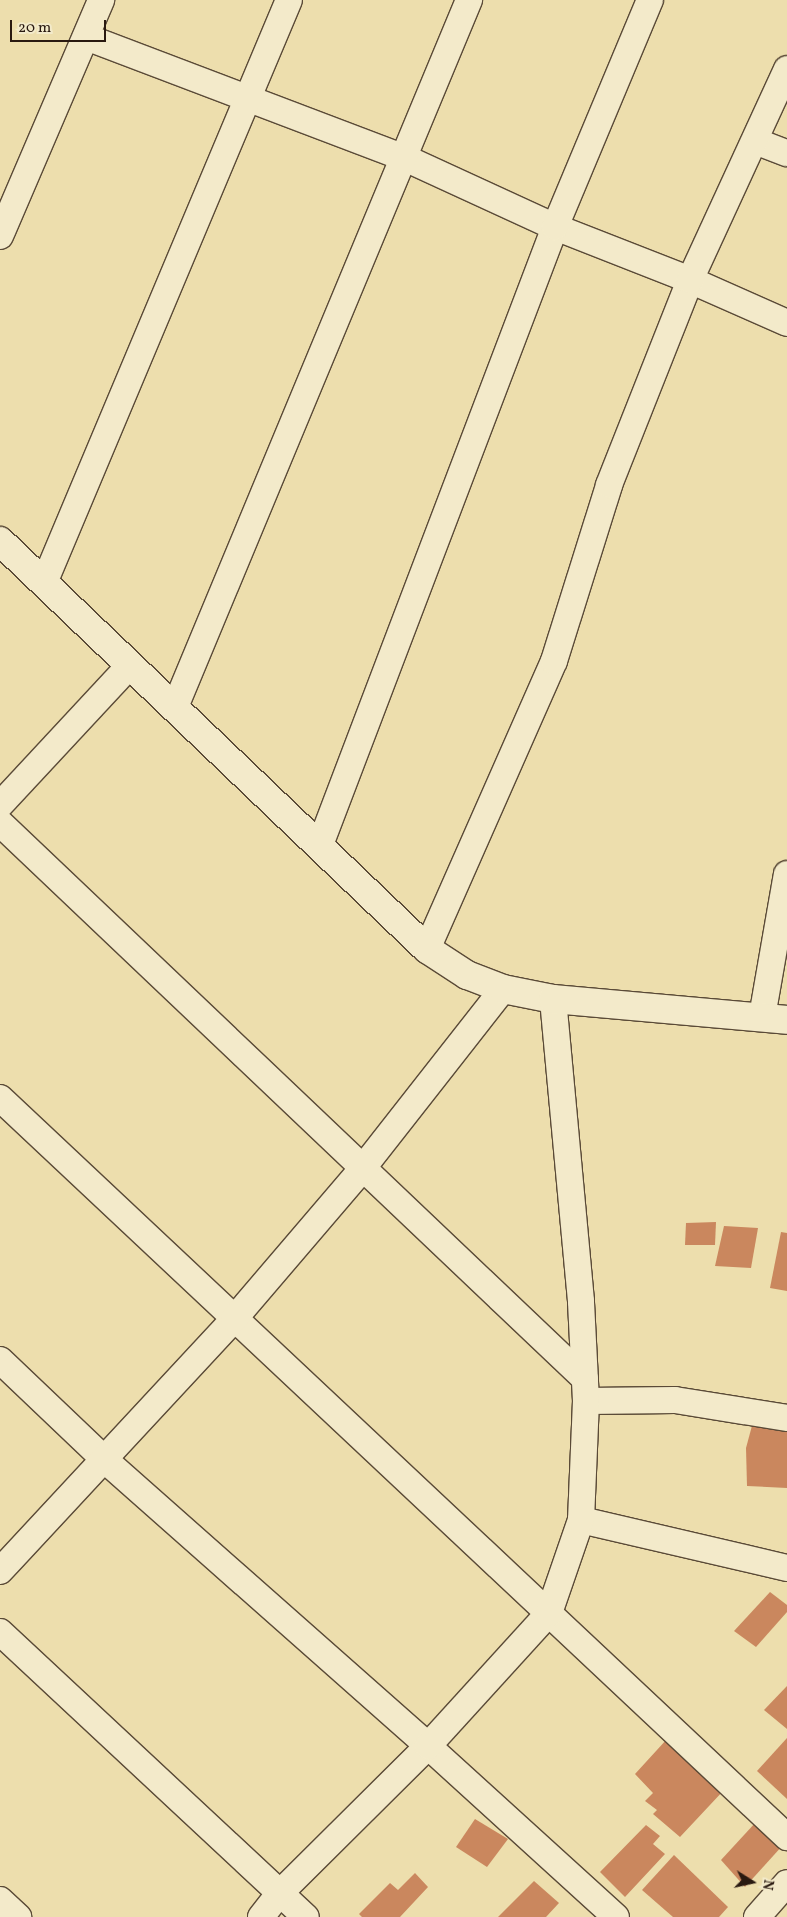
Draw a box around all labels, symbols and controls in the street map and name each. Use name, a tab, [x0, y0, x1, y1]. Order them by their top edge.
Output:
scale bar	[12, 10, 109, 42]
text: 20 m	[18, 18, 51, 39]
north arrow	[727, 1857, 777, 1907]
text: N	[757, 1878, 778, 1891]

